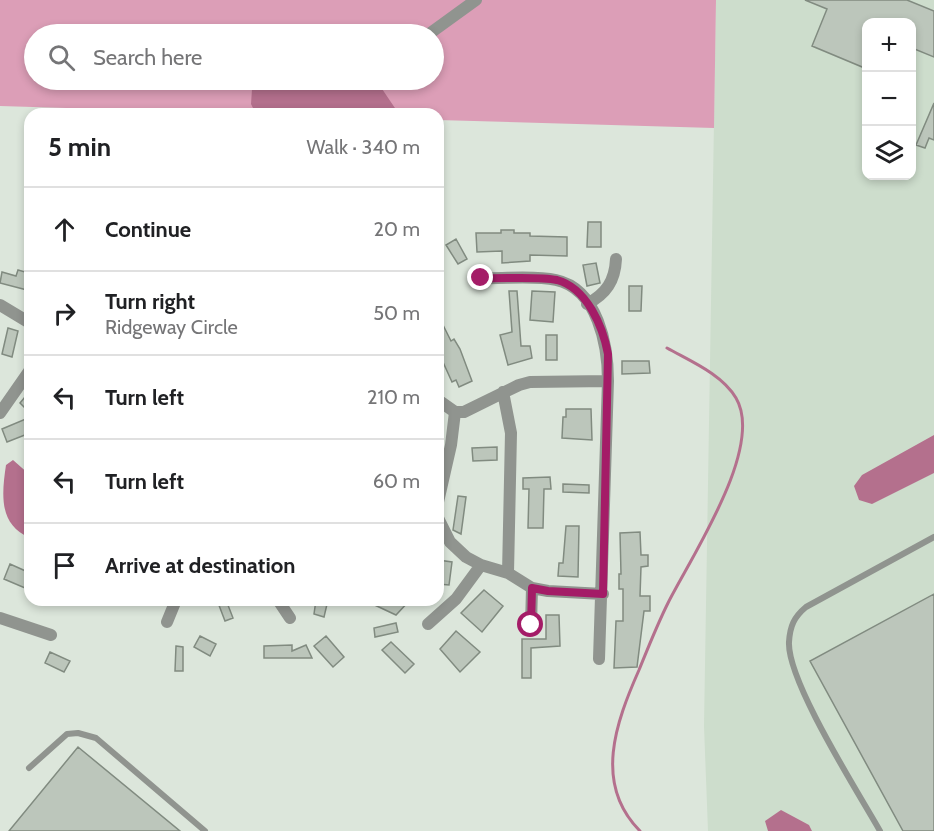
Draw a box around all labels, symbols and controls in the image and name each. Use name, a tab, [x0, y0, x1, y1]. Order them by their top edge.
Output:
map controls	[862, 18, 916, 180]
button: +	[862, 18, 916, 72]
search box	[24, 24, 444, 90]
icon: search	[45, 41, 78, 74]
text: Search here	[93, 44, 202, 71]
button: −	[862, 72, 916, 126]
button: layers	[862, 126, 916, 180]
text: 5 min	[48, 131, 111, 163]
text: Walk · 340 m	[306, 135, 420, 159]
icon: ahead	[48, 213, 81, 246]
text: Continue	[105, 216, 191, 243]
text: 20 m	[374, 217, 420, 241]
route end	[467, 264, 493, 290]
text: Turn right	[105, 288, 195, 315]
icon: right	[48, 297, 81, 330]
text: 50 m	[373, 301, 420, 325]
text: Ridgeway Circle	[105, 315, 238, 339]
icon: left	[48, 381, 81, 414]
text: Turn left	[105, 384, 184, 411]
text: 210 m	[367, 385, 420, 409]
icon: left	[48, 465, 81, 498]
text: Turn left	[105, 468, 184, 495]
text: 60 m	[373, 469, 420, 493]
icon: arrive	[48, 549, 81, 582]
text: Arrive at destination	[105, 552, 295, 579]
route start	[517, 611, 543, 637]

